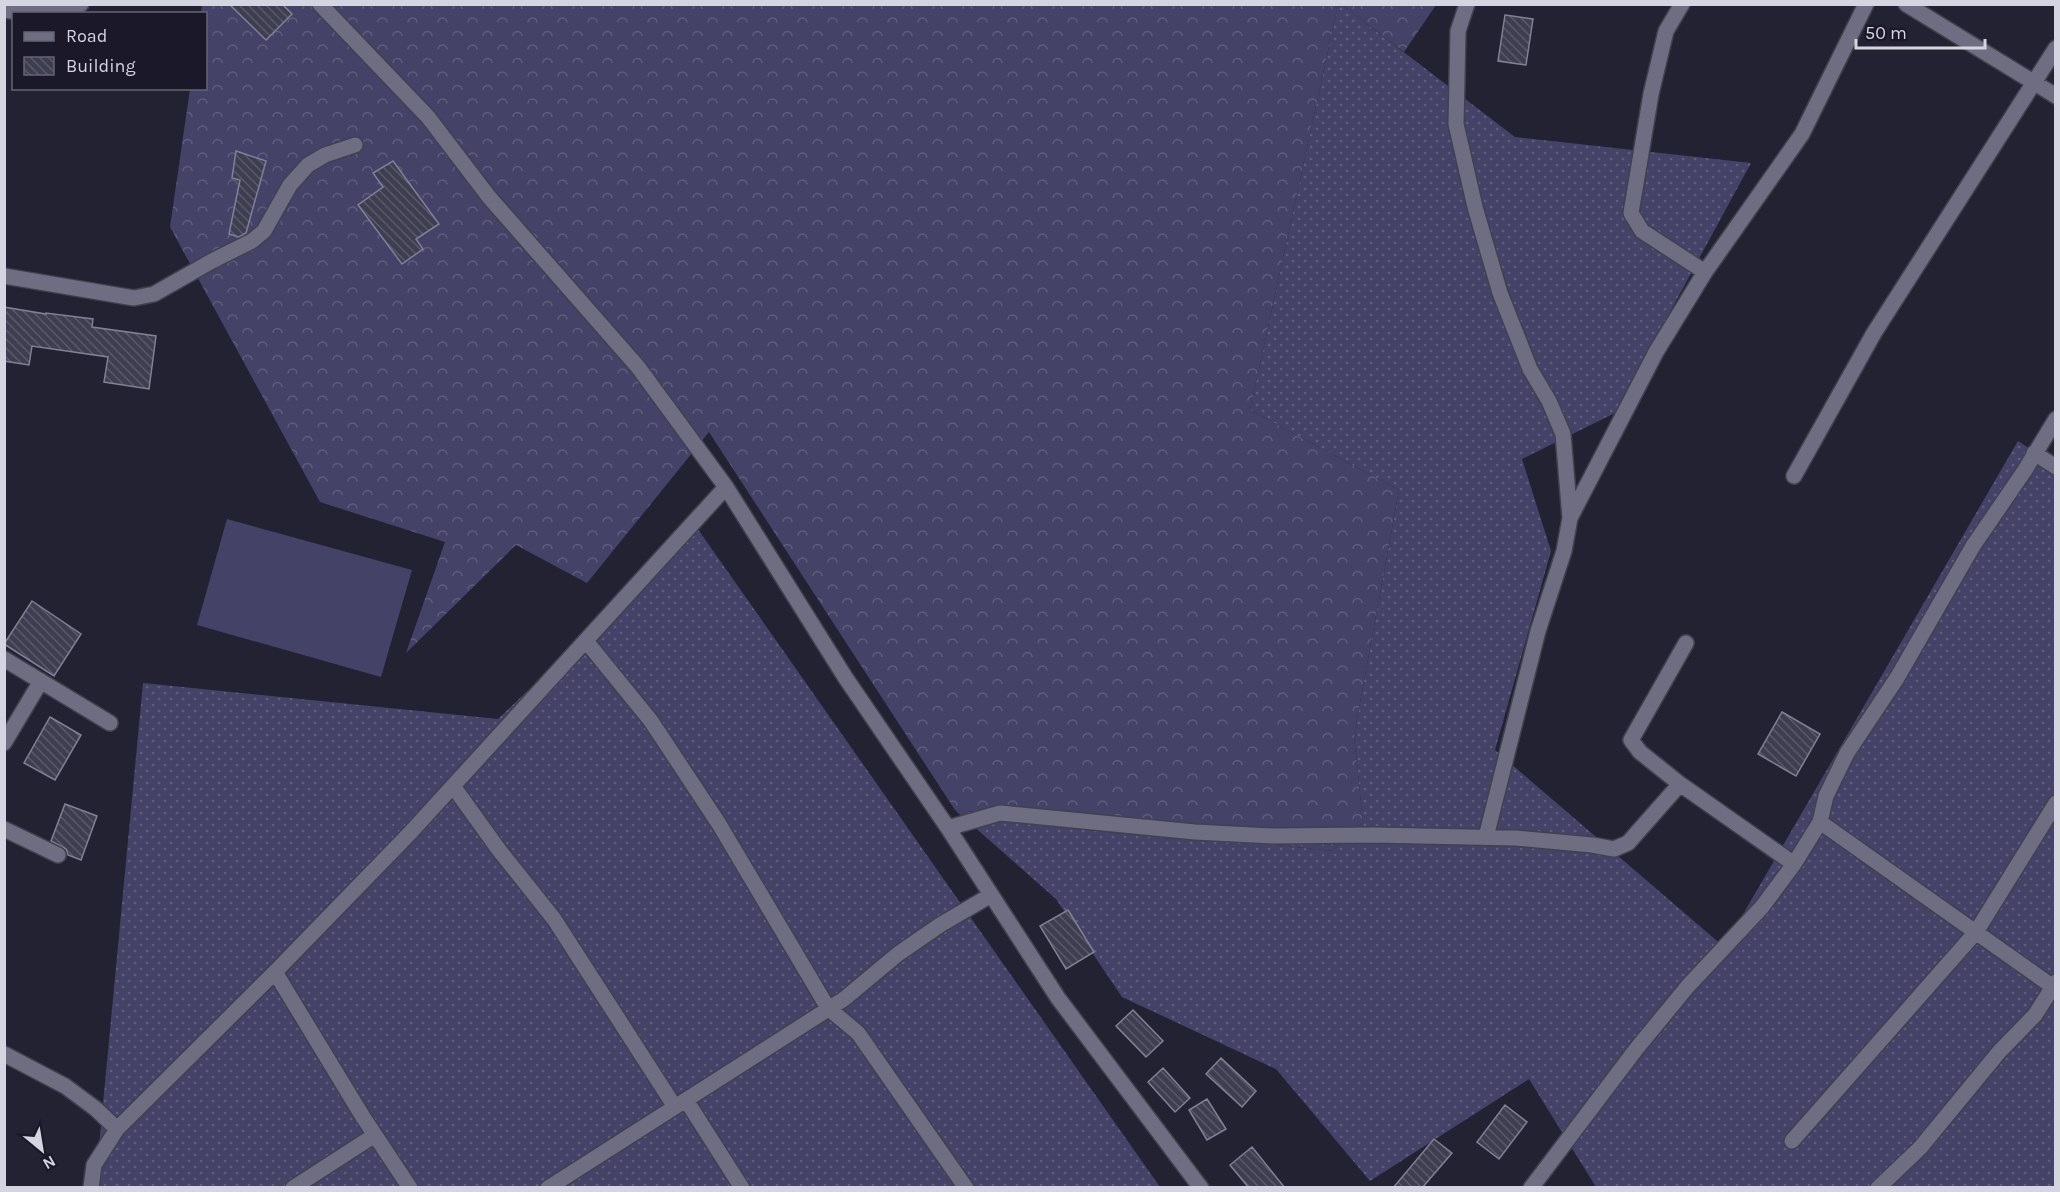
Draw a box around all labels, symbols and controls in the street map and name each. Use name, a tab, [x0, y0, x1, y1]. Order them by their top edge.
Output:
legend	[12, 12, 207, 90]
scale bar	[1856, 12, 1985, 50]
text: 50 m	[1865, 22, 1907, 44]
text: Road	[66, 25, 107, 47]
text: Building	[66, 55, 136, 77]
north arrow	[12, 1120, 72, 1180]
text: N	[40, 1151, 59, 1174]

